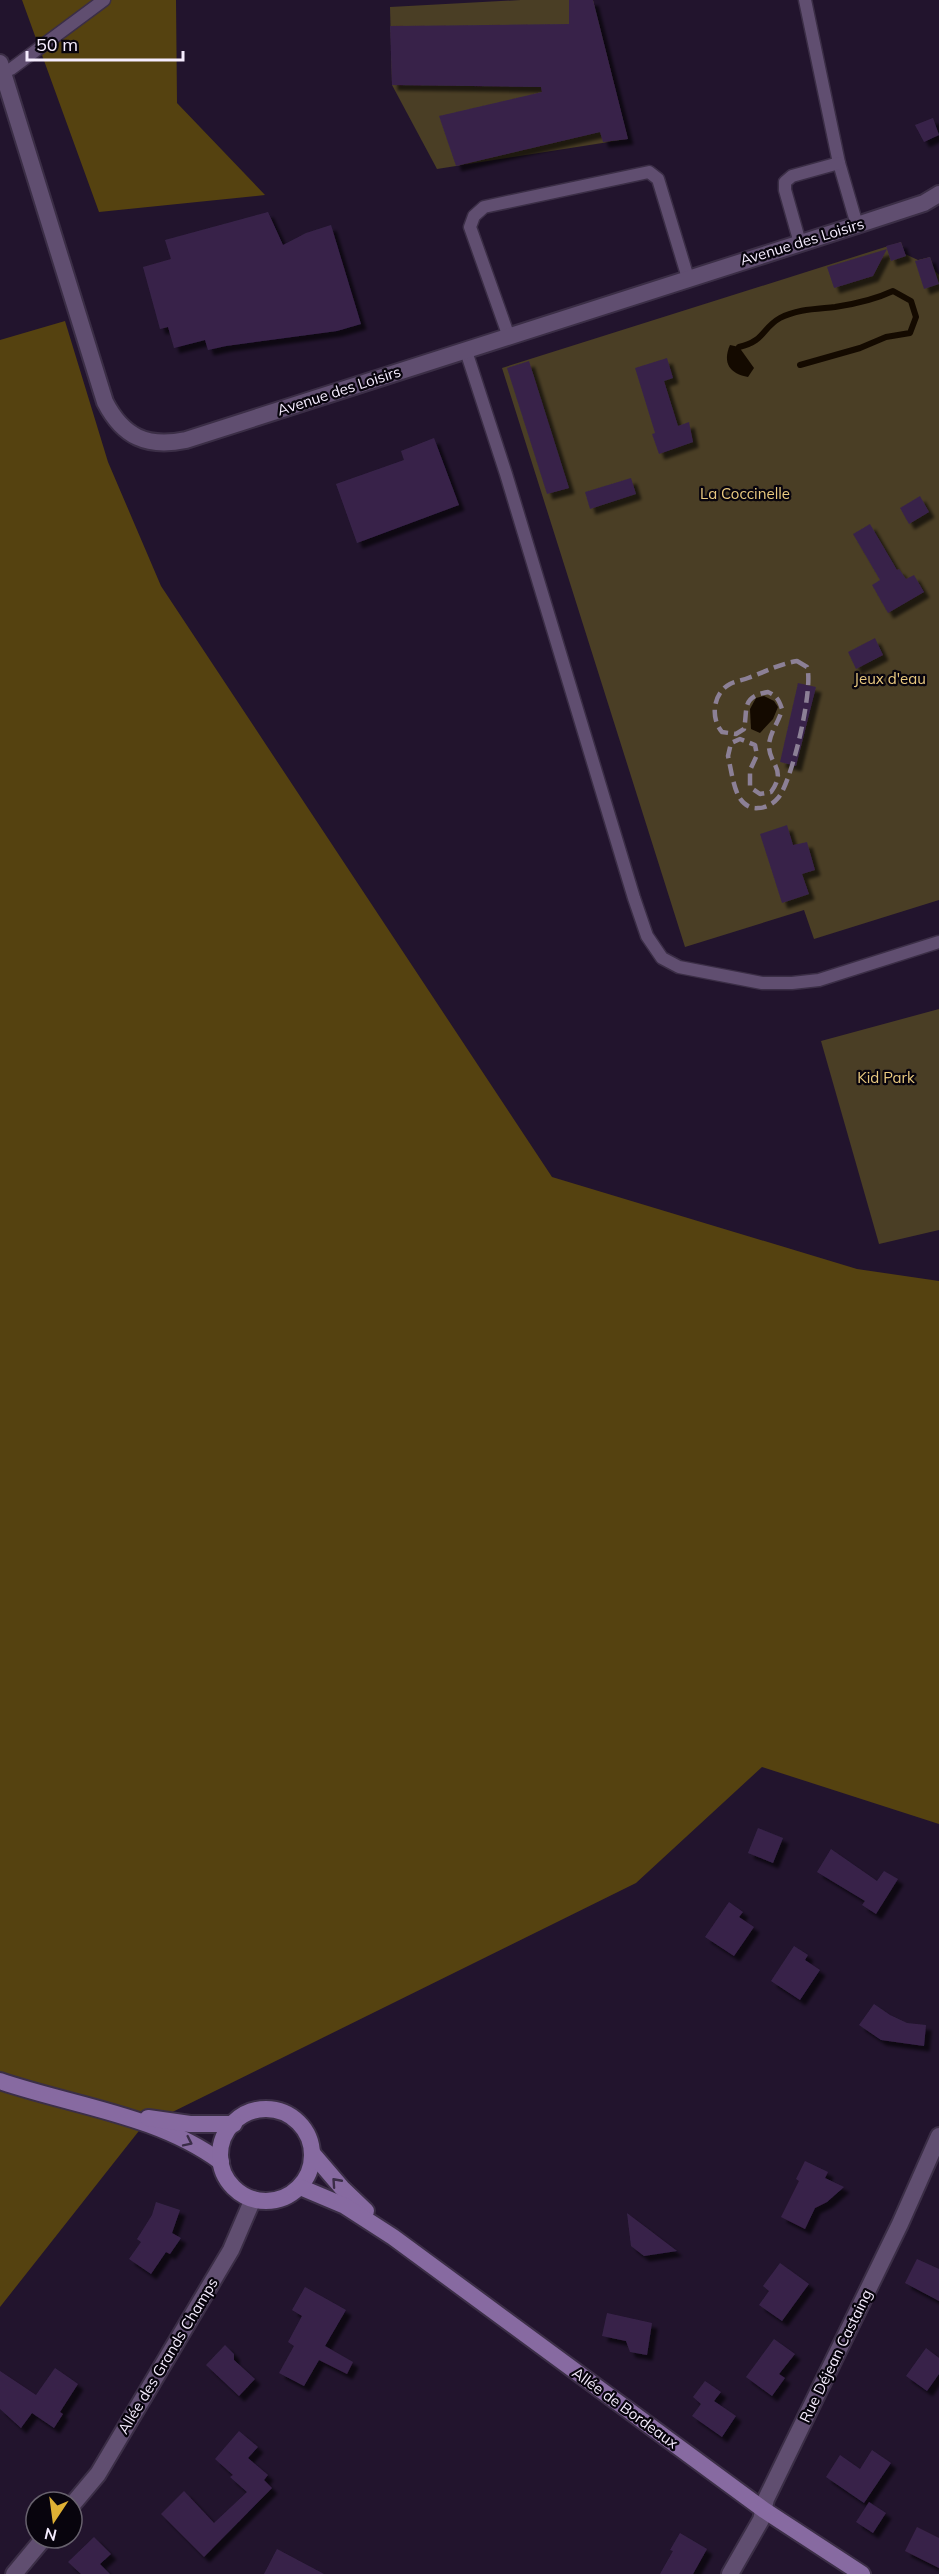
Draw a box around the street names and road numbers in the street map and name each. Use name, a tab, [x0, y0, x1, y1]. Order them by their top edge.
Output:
street label: Avenue des Loisirs	[738, 214, 866, 269]
street label: Avenue des Loisirs	[275, 362, 403, 419]
street label: Allée des Grands Champs	[113, 2274, 222, 2437]
street label: Rue Déjean Castaing	[795, 2286, 876, 2426]
street label: Allée de Bordeaux	[569, 2363, 682, 2452]

